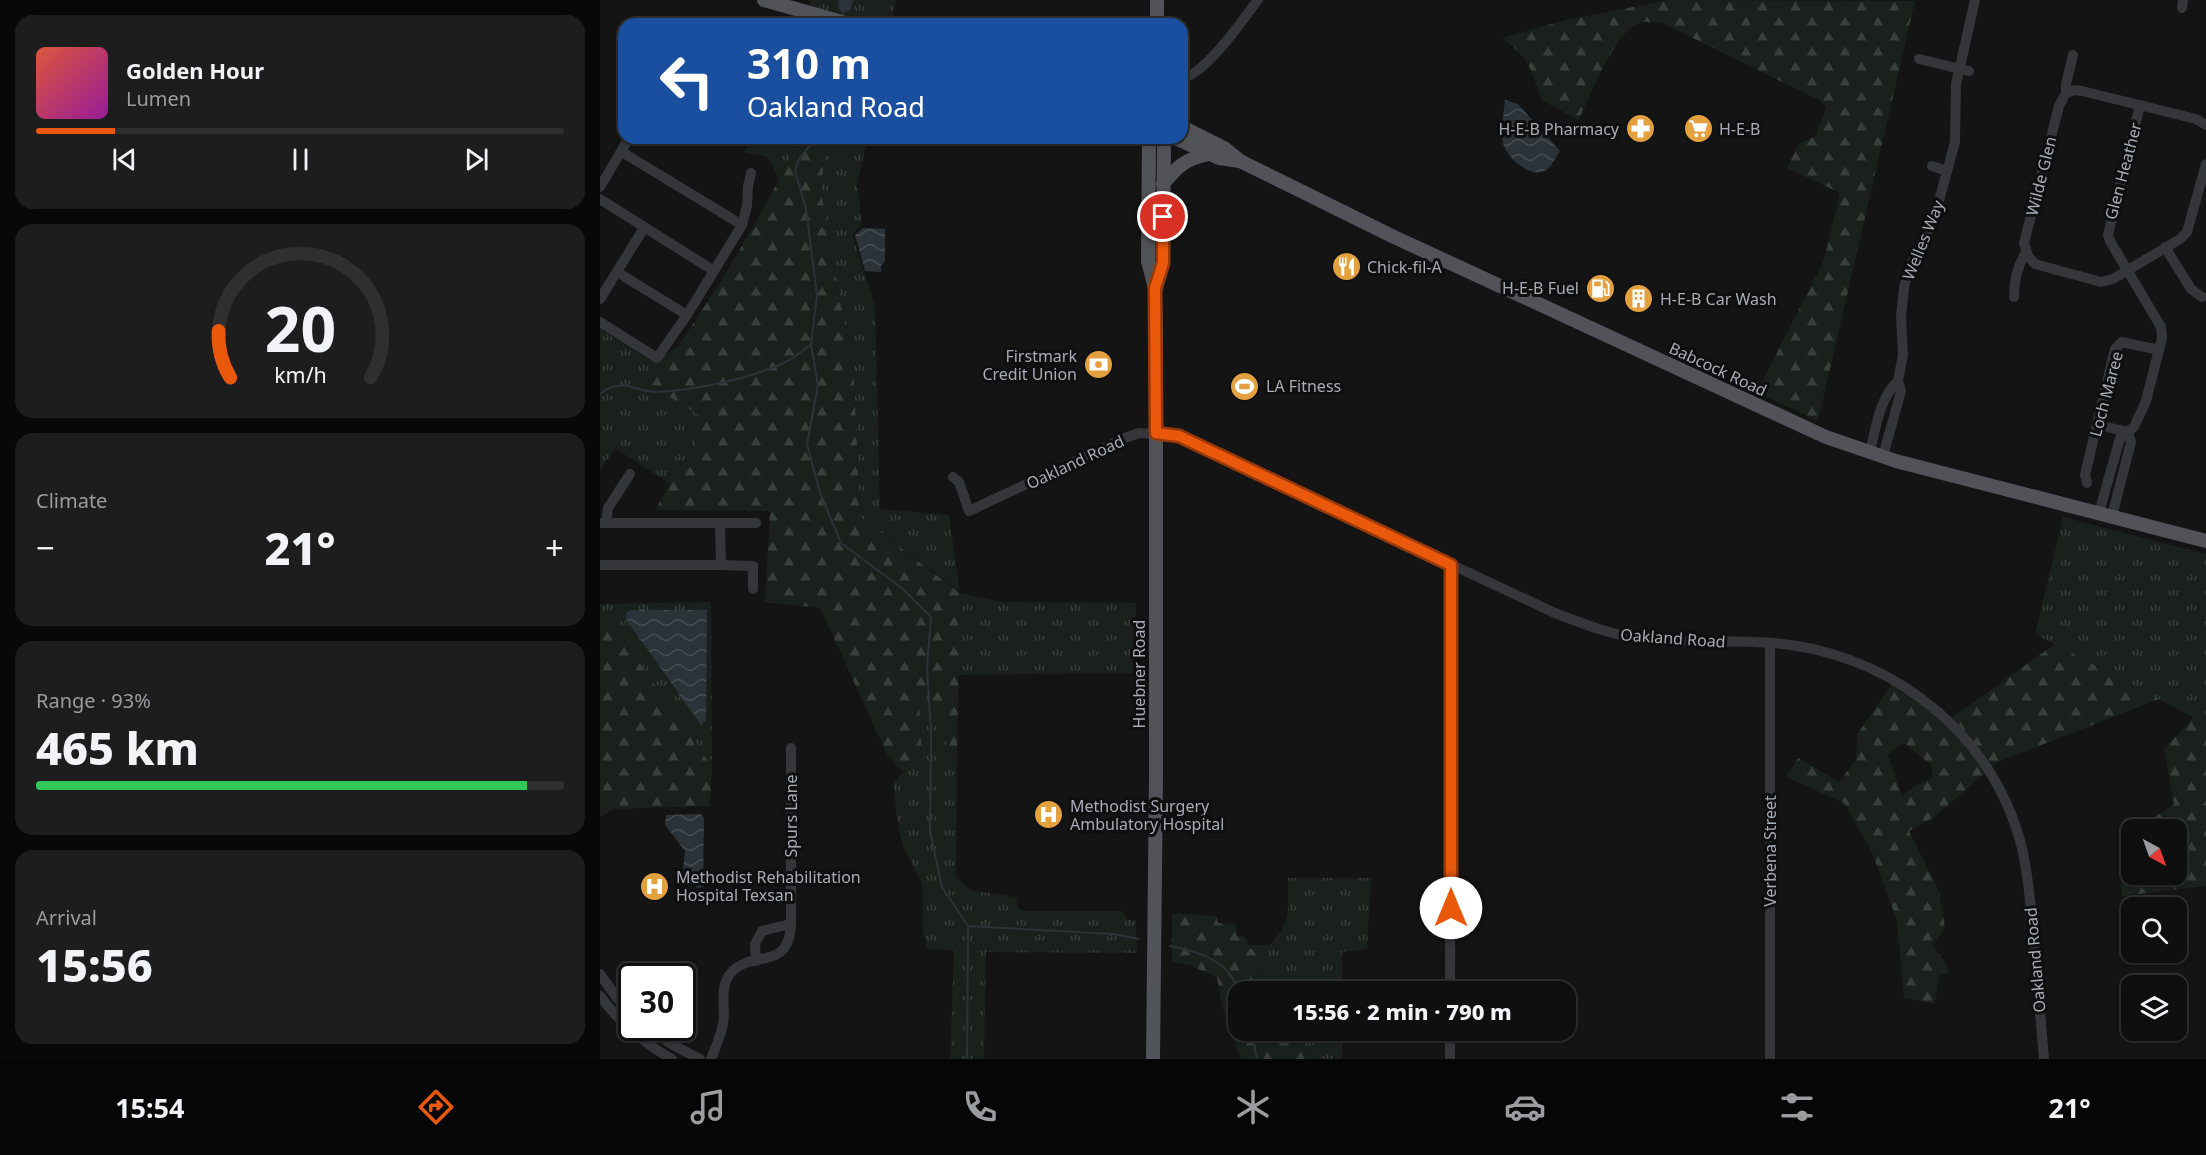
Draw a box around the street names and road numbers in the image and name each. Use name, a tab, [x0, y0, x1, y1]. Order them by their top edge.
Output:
street label: Glen Heather	[2099, 119, 2147, 222]
street label: Wilde Glen	[2021, 134, 2061, 218]
street label: Welles Way	[1897, 196, 1949, 283]
street label: Babcock Road	[1666, 337, 1770, 401]
street label: Loch Maree	[2084, 349, 2128, 439]
street label: Oakland Road	[1023, 430, 1127, 494]
street label: Huebner Road	[1128, 620, 1150, 728]
street label: Oakland Road	[1620, 623, 1726, 653]
street label: Spurs Lane	[780, 774, 802, 858]
street label: Verbena Street	[1759, 795, 1781, 907]
street label: Oakland Road	[2019, 907, 2051, 1013]

